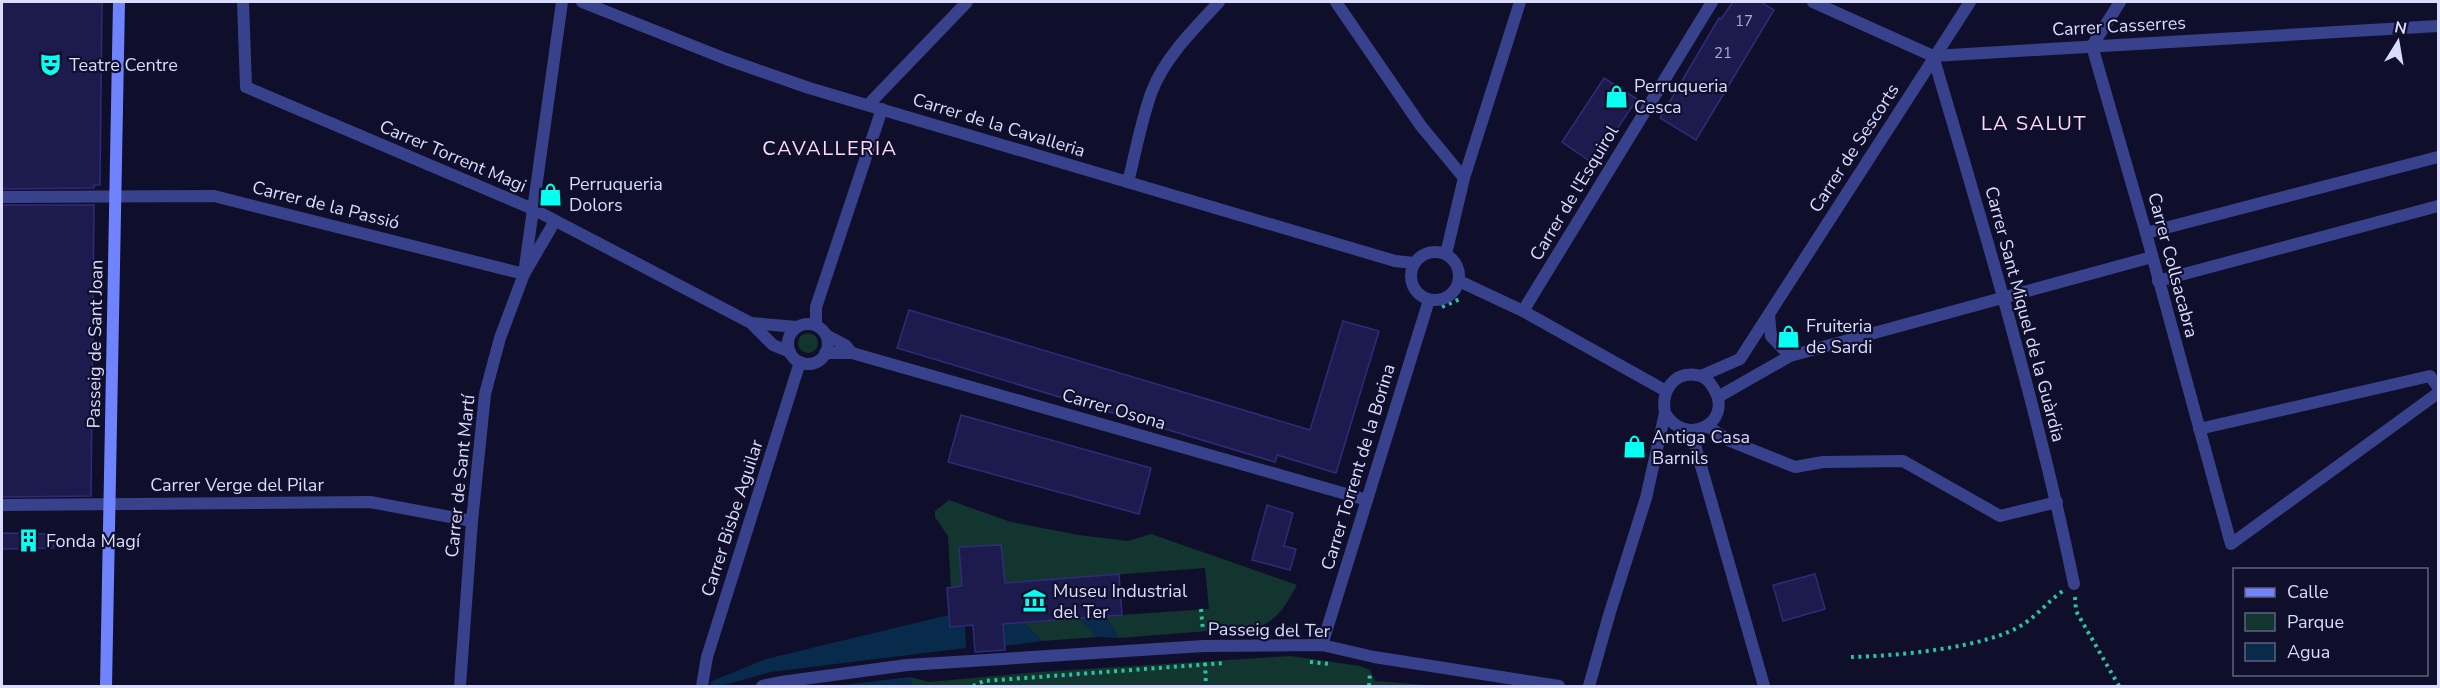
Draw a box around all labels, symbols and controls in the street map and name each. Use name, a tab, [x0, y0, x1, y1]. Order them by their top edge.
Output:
house number: 17	[1735, 11, 1753, 31]
street label: Carrer Casserres	[2051, 11, 2187, 41]
north arrow	[2368, 12, 2428, 72]
text: N	[2393, 16, 2409, 40]
house number: 21	[1714, 43, 1732, 63]
theatre icon: Teatre Centre	[38, 52, 64, 78]
place label: Teatre Centre	[69, 53, 178, 77]
place label: Perruqueria Cesca	[1634, 74, 1728, 119]
street label: Carrer de Sescorts	[1803, 79, 1905, 217]
shop icon: Perruqueria Cesca	[1603, 83, 1629, 109]
street label: Carrer de la Cavalleria	[910, 87, 1088, 163]
district label: LA SALUT	[1981, 110, 2087, 137]
street label: Carrer Torrent Magi	[376, 114, 530, 198]
street label: Carrer de l'Esquirol	[1524, 120, 1624, 265]
district label: CAVALLERIA	[762, 135, 898, 162]
place label: Perruqueria Dolors	[569, 172, 663, 217]
street label: Carrer de la Passió	[250, 175, 402, 235]
shop icon: Perruqueria Dolors	[538, 181, 564, 207]
street label: Carrer Sant Miquel de la Guàrdia	[1979, 184, 2071, 444]
street label: Carrer Collsacabra	[2142, 190, 2204, 340]
street label: Passeig de Sant Joan	[82, 259, 108, 429]
place label: Fruiteria de Sardi	[1806, 314, 1872, 359]
shop icon: Fruiteria de Sardi	[1775, 323, 1801, 349]
street label: Carrer Torrent de la Borina	[1315, 361, 1401, 573]
street label: Carrer Osona	[1059, 383, 1169, 435]
street label: Carrer de Sant Martí	[440, 393, 481, 559]
place label: Antiga Casa Barnils	[1652, 425, 1750, 470]
shop icon: Antiga Casa Barnils	[1621, 434, 1647, 460]
street label: Carrer Bisbe Aguilar	[695, 436, 769, 600]
street label: Carrer Verge del Pilar	[150, 473, 324, 497]
building icon: Fonda Magí	[15, 528, 41, 554]
place label: Fonda Magí	[46, 529, 141, 553]
legend	[2233, 568, 2428, 676]
place label: Museu Industrial del Ter	[1053, 579, 1188, 624]
text: Calle	[2287, 580, 2329, 604]
museum icon: Museu Industrial del Ter	[1022, 588, 1048, 614]
text: Parque	[2287, 610, 2344, 634]
street label: Passeig del Ter	[1208, 617, 1331, 643]
text: Agua	[2287, 640, 2330, 664]

